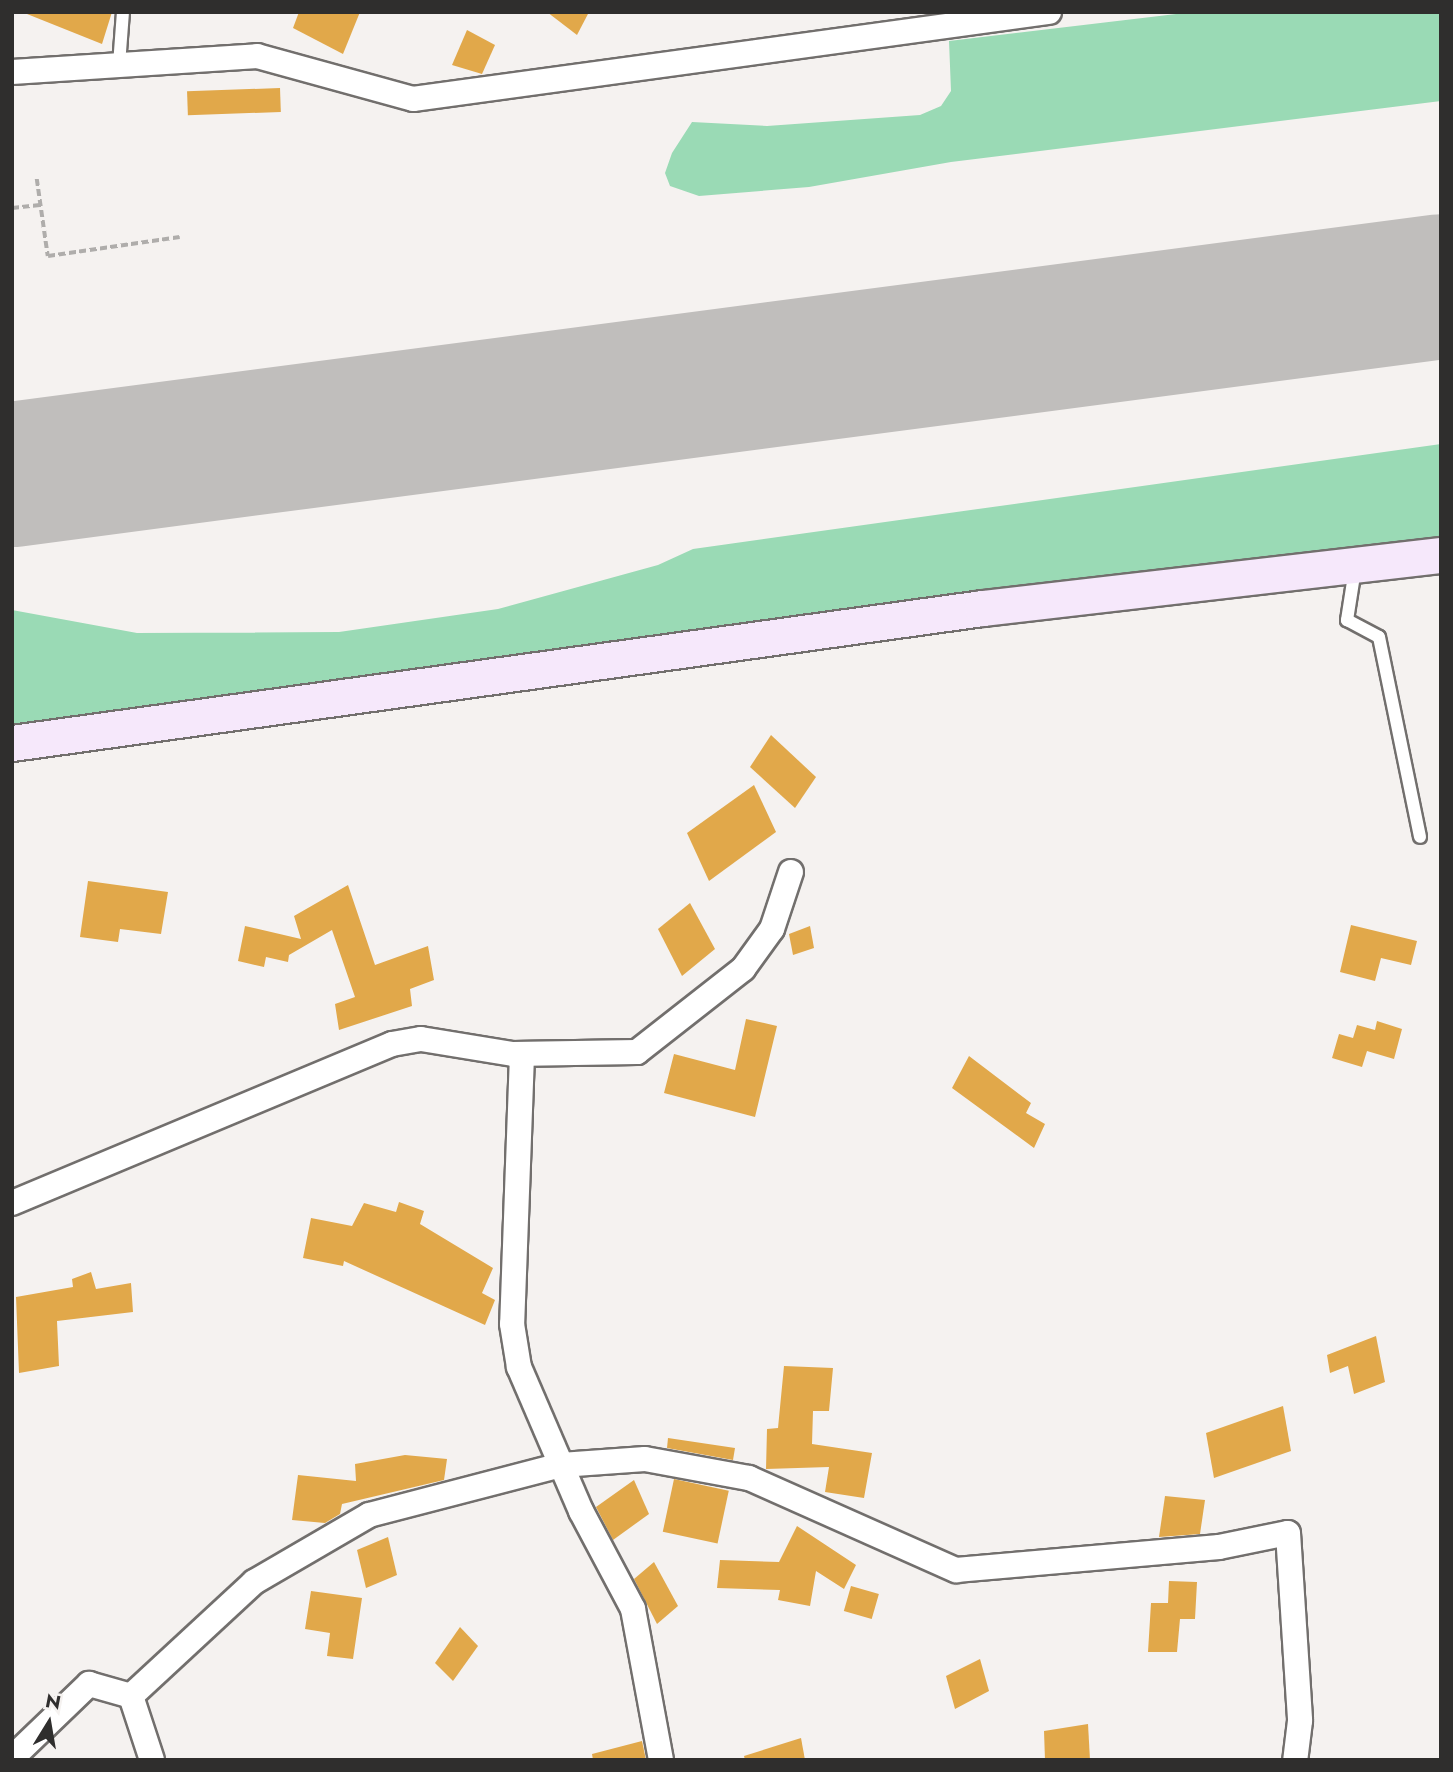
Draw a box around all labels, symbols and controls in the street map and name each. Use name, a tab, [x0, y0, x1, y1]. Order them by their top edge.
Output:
text: N	[43, 1687, 63, 1717]
north arrow	[14, 1688, 84, 1758]

